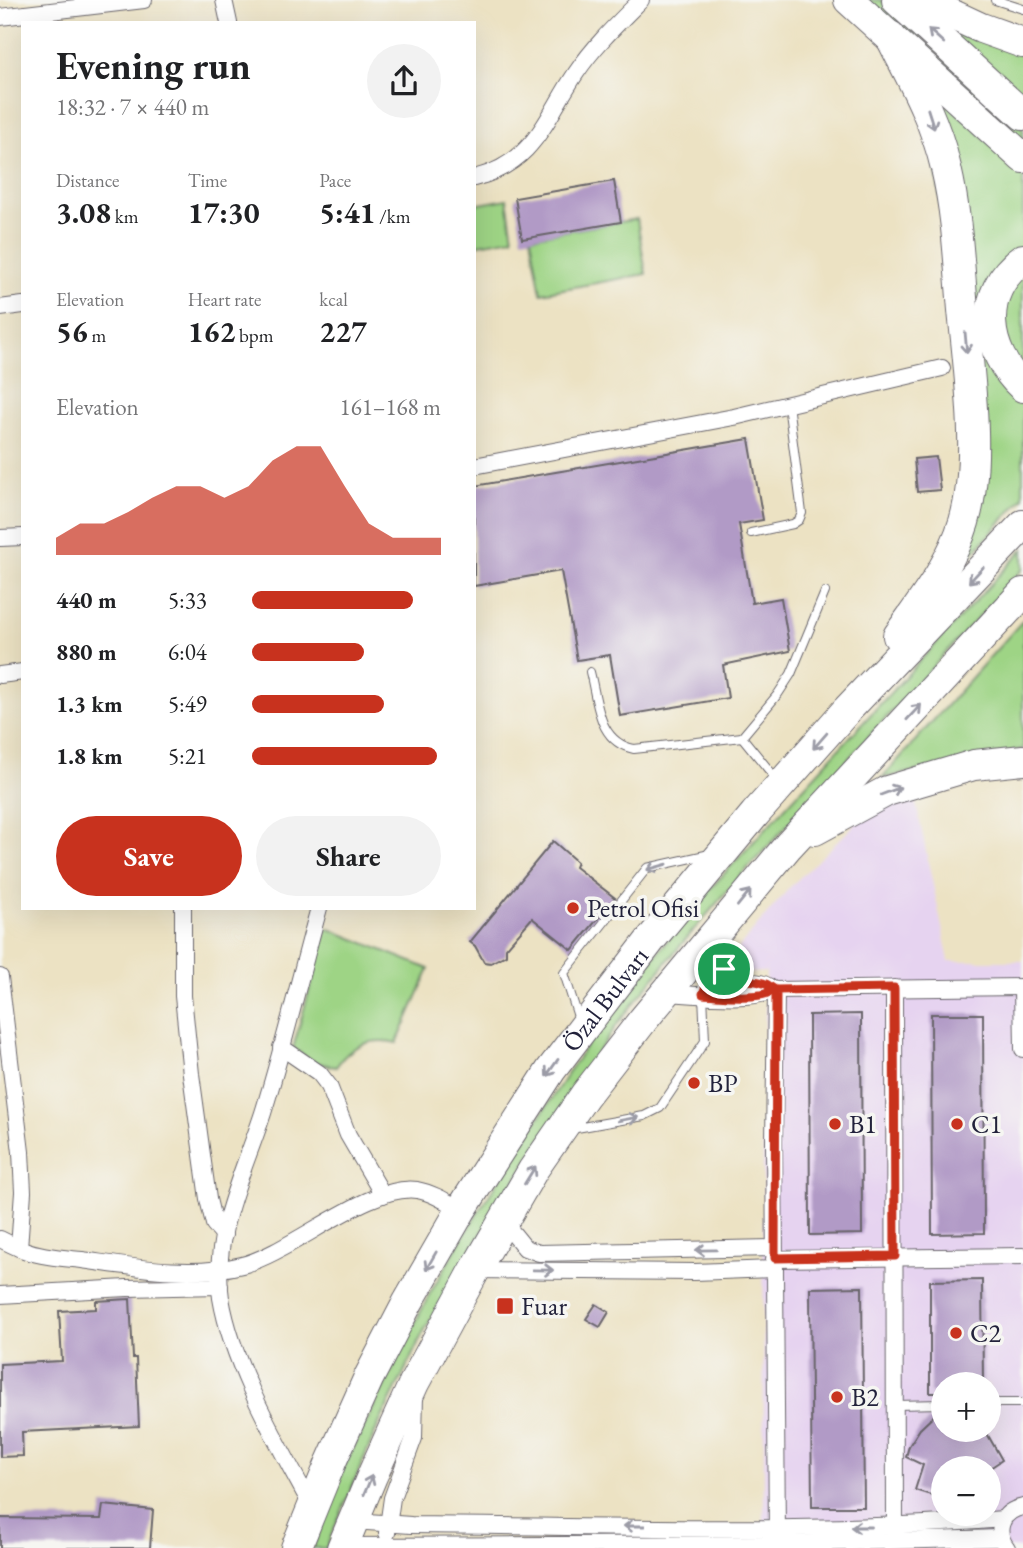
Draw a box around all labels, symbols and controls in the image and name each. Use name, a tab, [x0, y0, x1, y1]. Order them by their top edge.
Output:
one-way arrow	[927, 28, 945, 44]
text: Evening run	[56, 41, 251, 90]
button: share	[367, 44, 441, 118]
text: 18:32 · 7 × 440 m	[56, 92, 209, 122]
one-way arrow	[926, 108, 938, 130]
text: Distance	[56, 168, 119, 193]
text: Time	[188, 168, 227, 193]
text: Pace	[319, 168, 351, 193]
text: 3.08	[56, 193, 111, 232]
text: 17:30	[188, 193, 260, 232]
text: 5:41	[319, 193, 375, 232]
text: km	[111, 204, 139, 229]
text: /km	[375, 204, 410, 229]
text: Elevation	[56, 287, 124, 312]
text: Heart rate	[188, 287, 261, 312]
text: kcal	[319, 287, 348, 312]
text: 56	[56, 312, 88, 351]
text: 162	[188, 312, 235, 351]
text: 227	[319, 312, 367, 351]
text: m	[88, 323, 106, 348]
text: bpm	[235, 323, 274, 348]
one-way arrow	[960, 331, 973, 354]
text: Elevation	[56, 392, 139, 422]
text: 161–168 m	[340, 392, 441, 422]
one-way arrow	[968, 566, 985, 583]
text: 440 m	[56, 585, 117, 615]
text: 5:33	[168, 585, 207, 615]
text: 880 m	[56, 637, 117, 667]
text: 6:04	[168, 637, 207, 667]
text: 1.3 km	[56, 689, 123, 719]
text: 5:49	[168, 689, 207, 719]
one-way arrow	[905, 704, 922, 721]
one-way arrow	[812, 731, 828, 749]
text: 1.8 km	[56, 741, 123, 771]
text: 5:21	[168, 741, 207, 771]
one-way arrow	[880, 783, 901, 796]
button: Save	[56, 816, 242, 896]
button: Share	[256, 816, 441, 896]
one-way arrow	[646, 861, 668, 874]
one-way arrow	[737, 890, 752, 908]
place label: Petrol Ofisi	[587, 891, 699, 925]
marker: Petrol Ofisi	[565, 900, 581, 916]
pin	[694, 939, 754, 999]
street label: Özal Bulvarı	[554, 940, 656, 1059]
icon: arrive	[705, 950, 743, 988]
one-way arrow	[545, 1058, 559, 1077]
place label: BP	[708, 1066, 738, 1100]
marker: BP	[686, 1075, 702, 1091]
place label: B1	[849, 1107, 877, 1141]
place label: C1	[971, 1107, 1002, 1141]
one-way arrow	[616, 1112, 639, 1125]
marker: B1	[827, 1116, 843, 1132]
marker: C1	[949, 1116, 965, 1132]
one-way arrow	[523, 1166, 538, 1185]
one-way arrow	[695, 1243, 718, 1256]
one-way arrow	[424, 1251, 438, 1271]
one-way arrow	[531, 1263, 554, 1276]
place label: Fuar	[521, 1289, 567, 1323]
marker: Fuar	[495, 1296, 515, 1316]
place label: C2	[970, 1316, 1001, 1350]
marker: C2	[948, 1325, 964, 1341]
map controls	[931, 1372, 1001, 1526]
button: +	[931, 1372, 1001, 1442]
place label: B2	[851, 1380, 879, 1414]
marker: B2	[829, 1389, 845, 1405]
button: −	[931, 1456, 1001, 1526]
one-way arrow	[363, 1475, 376, 1496]
one-way arrow	[622, 1519, 645, 1533]
one-way arrow	[850, 1520, 873, 1533]

